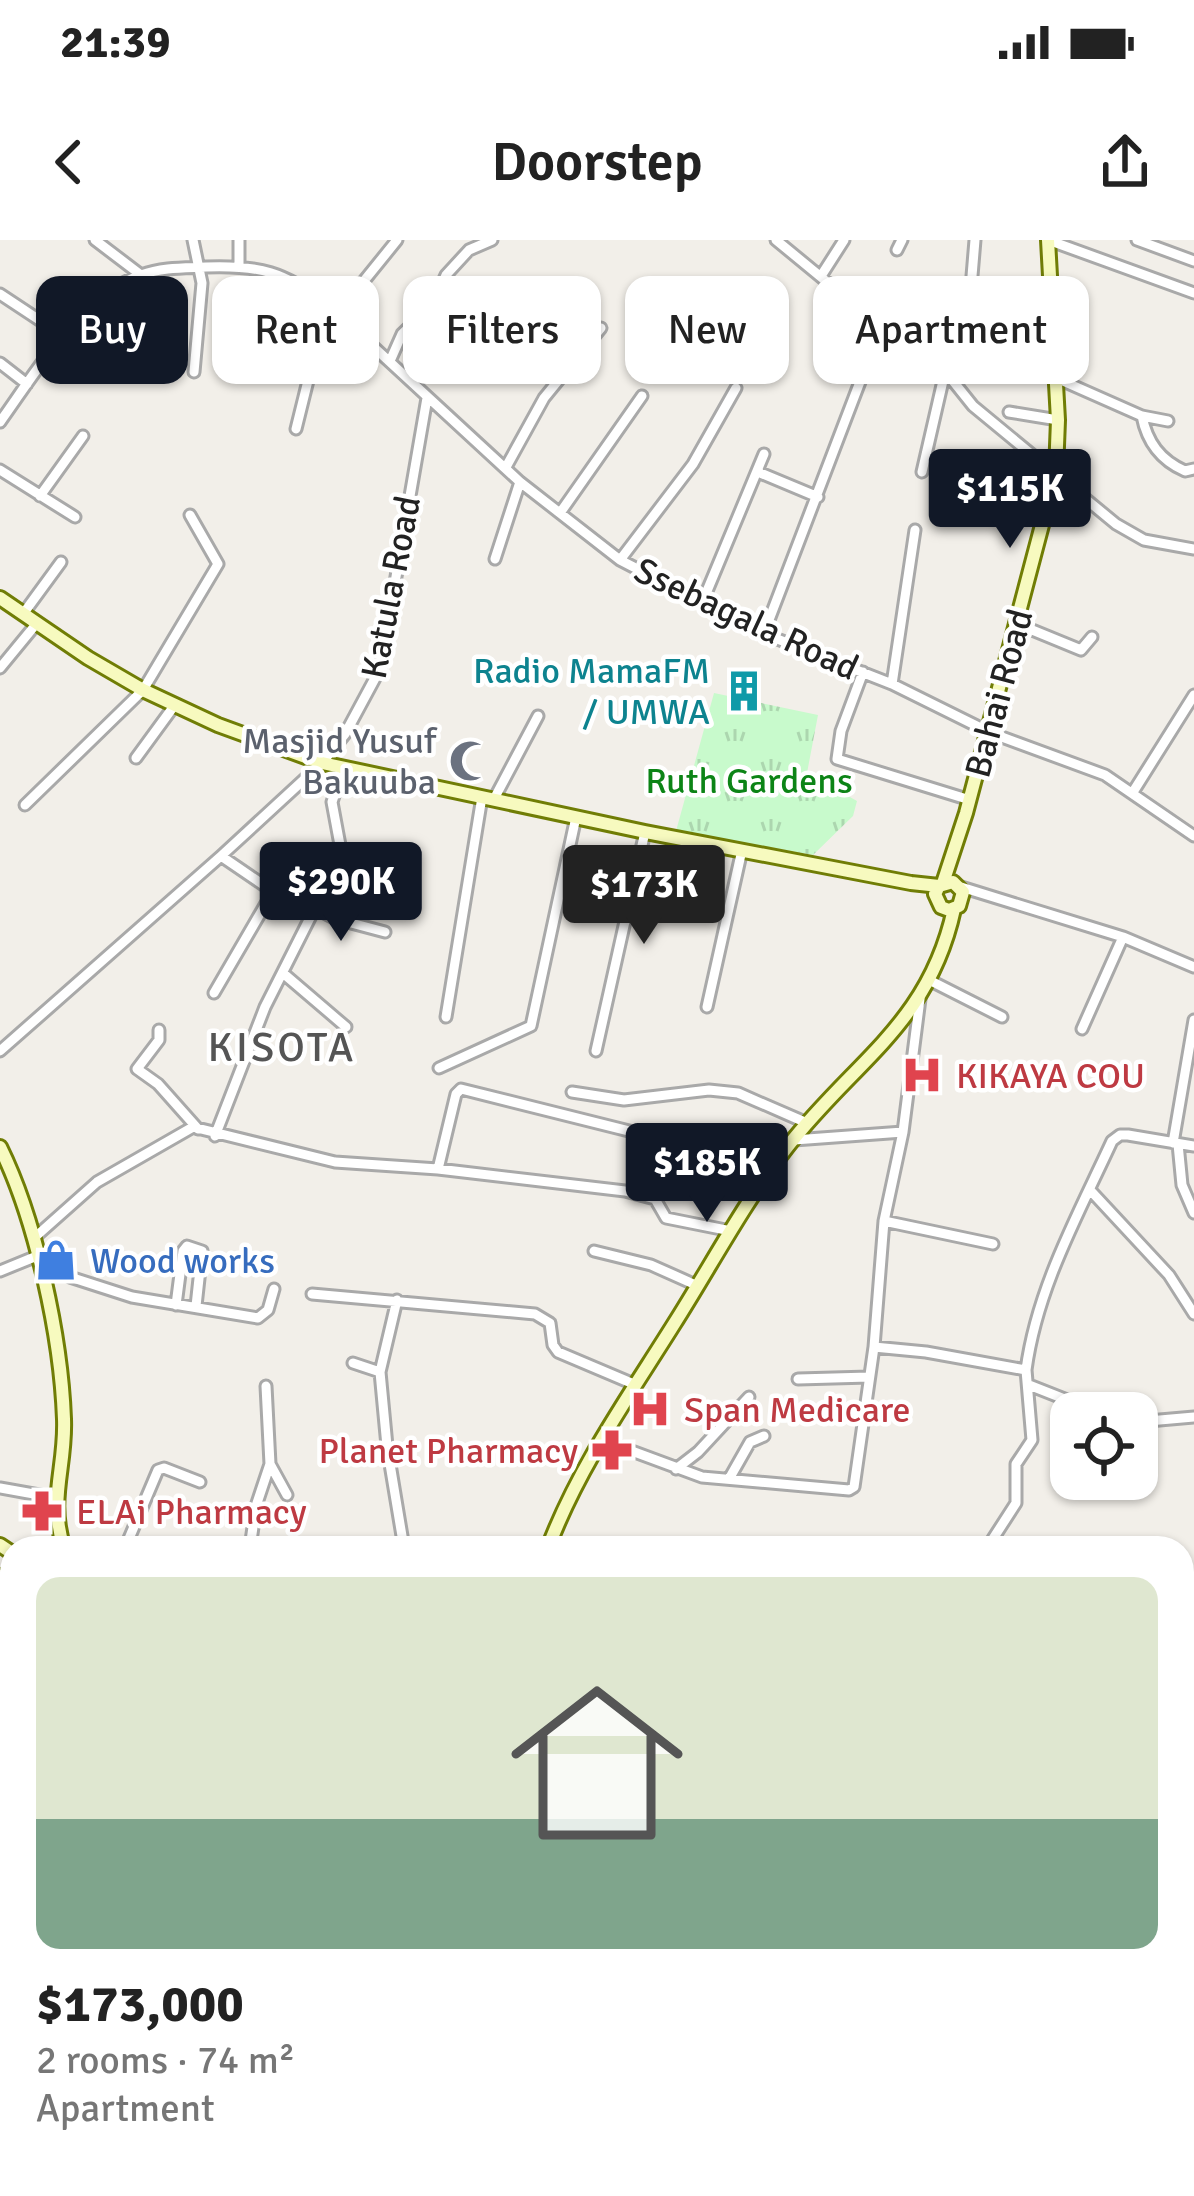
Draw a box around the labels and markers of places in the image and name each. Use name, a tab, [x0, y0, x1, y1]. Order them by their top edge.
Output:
pin: $115K	[926, 449, 1094, 551]
place label: Radio MamaFM / UMWA	[473, 649, 710, 735]
building icon: Radio MamaFM / UMWA	[721, 668, 767, 714]
place label: Masjid Yusuf Bakuuba	[242, 719, 438, 805]
mosque icon: Masjid Yusuf Bakuuba	[447, 738, 493, 784]
pin: $290K	[257, 842, 425, 944]
pin: $173K	[560, 845, 728, 947]
hospital icon: KIKAYA COU	[899, 1052, 945, 1098]
place label: KIKAYA COU	[956, 1054, 1145, 1099]
pin: $185K	[623, 1123, 791, 1225]
shop icon: Wood works	[33, 1237, 79, 1283]
place label: Wood works	[90, 1239, 275, 1284]
hospital icon: Span Medicare	[627, 1386, 673, 1432]
place label: Span Medicare	[684, 1388, 911, 1433]
pharmacy icon: Planet Pharmacy	[589, 1427, 635, 1473]
place label: Planet Pharmacy	[318, 1429, 578, 1474]
pharmacy icon: ELAi Pharmacy	[19, 1488, 65, 1534]
place label: ELAi Pharmacy	[76, 1490, 307, 1535]

